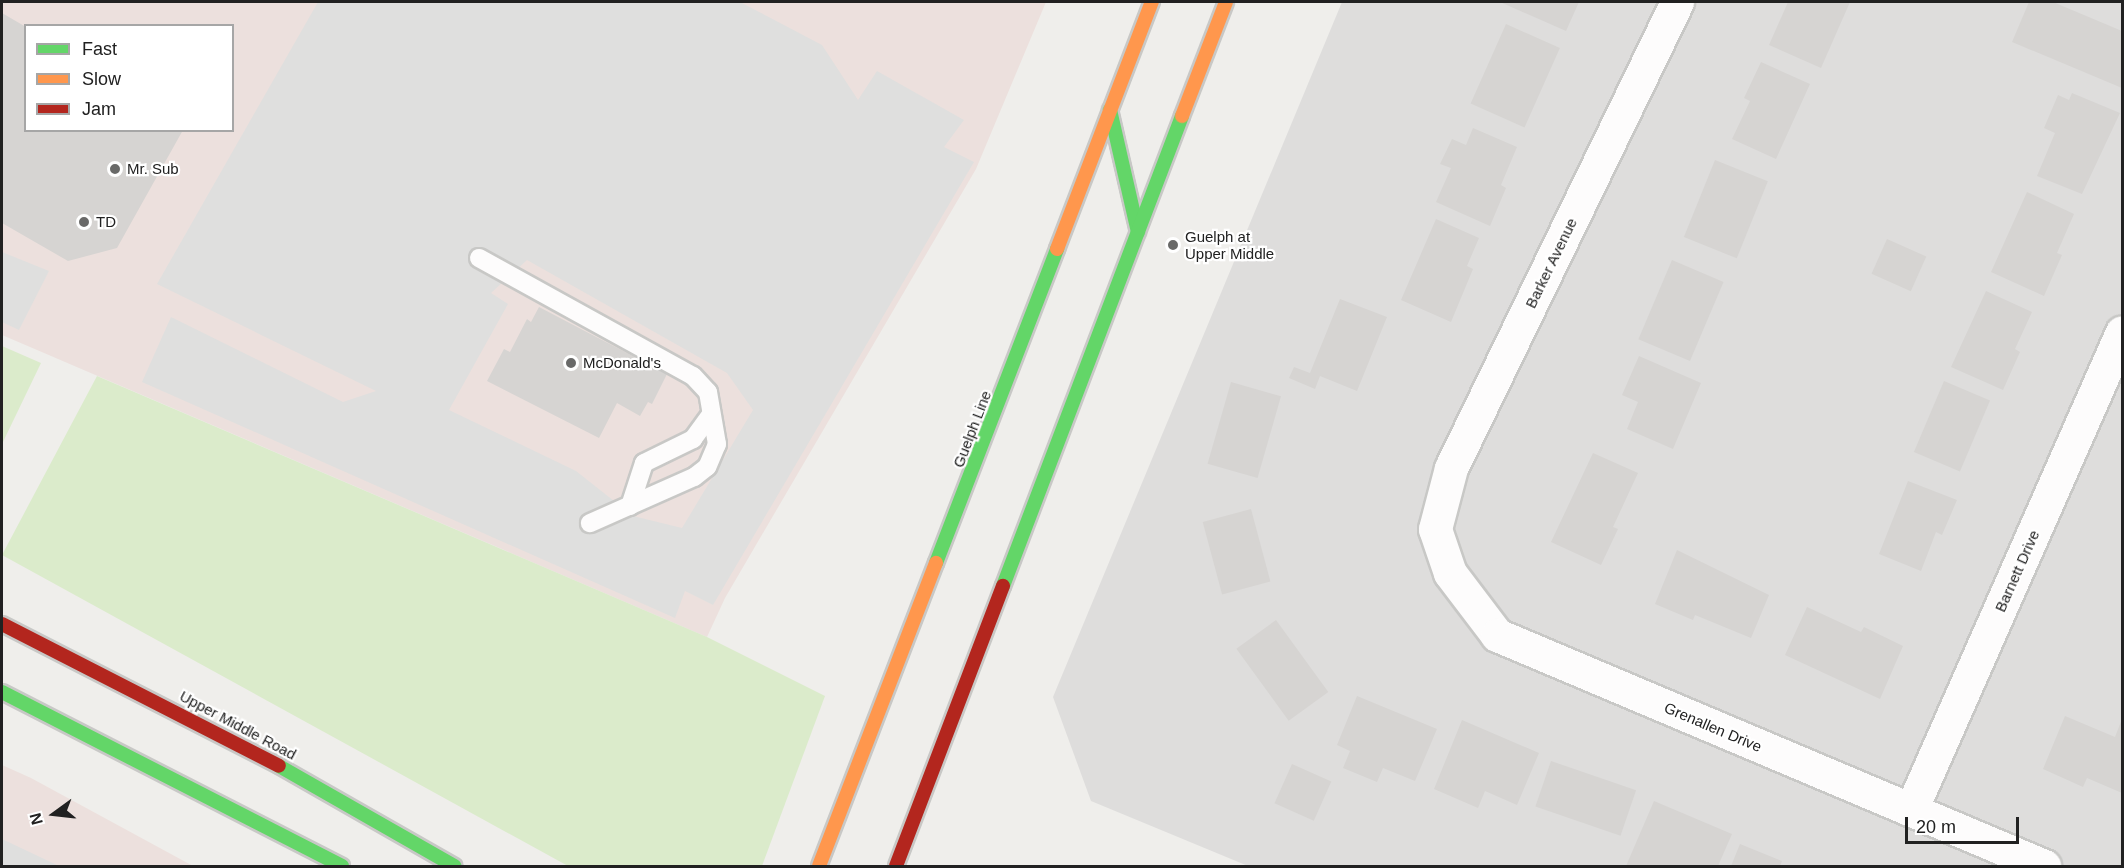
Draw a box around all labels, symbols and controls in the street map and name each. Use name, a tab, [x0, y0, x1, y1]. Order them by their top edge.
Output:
legend	[24, 24, 234, 132]
text: Fast	[82, 39, 117, 59]
text: Slow	[82, 69, 121, 89]
text: Jam	[82, 99, 116, 119]
place label: Mr. Sub	[127, 160, 179, 178]
marker: Mr. Sub	[108, 162, 122, 176]
place label: TD	[96, 213, 116, 231]
marker: TD	[77, 215, 91, 229]
street label: Barker Avenue	[1521, 215, 1581, 311]
place label: Guelph at Upper Middle	[1185, 227, 1274, 262]
marker: Guelph at Upper Middle	[1166, 238, 1180, 252]
place label: McDonald's	[583, 354, 661, 372]
marker: McDonald's	[564, 356, 578, 370]
street label: Guelph Line	[949, 388, 995, 470]
street label: Barnett Drive	[1991, 527, 2043, 615]
street label: Upper Middle Road	[177, 687, 299, 763]
street label: Grenallen Drive	[1662, 698, 1764, 756]
north arrow	[24, 784, 84, 844]
scale bar	[1908, 805, 2022, 843]
text: N	[26, 811, 46, 827]
text: 20 m	[1916, 817, 1956, 837]

